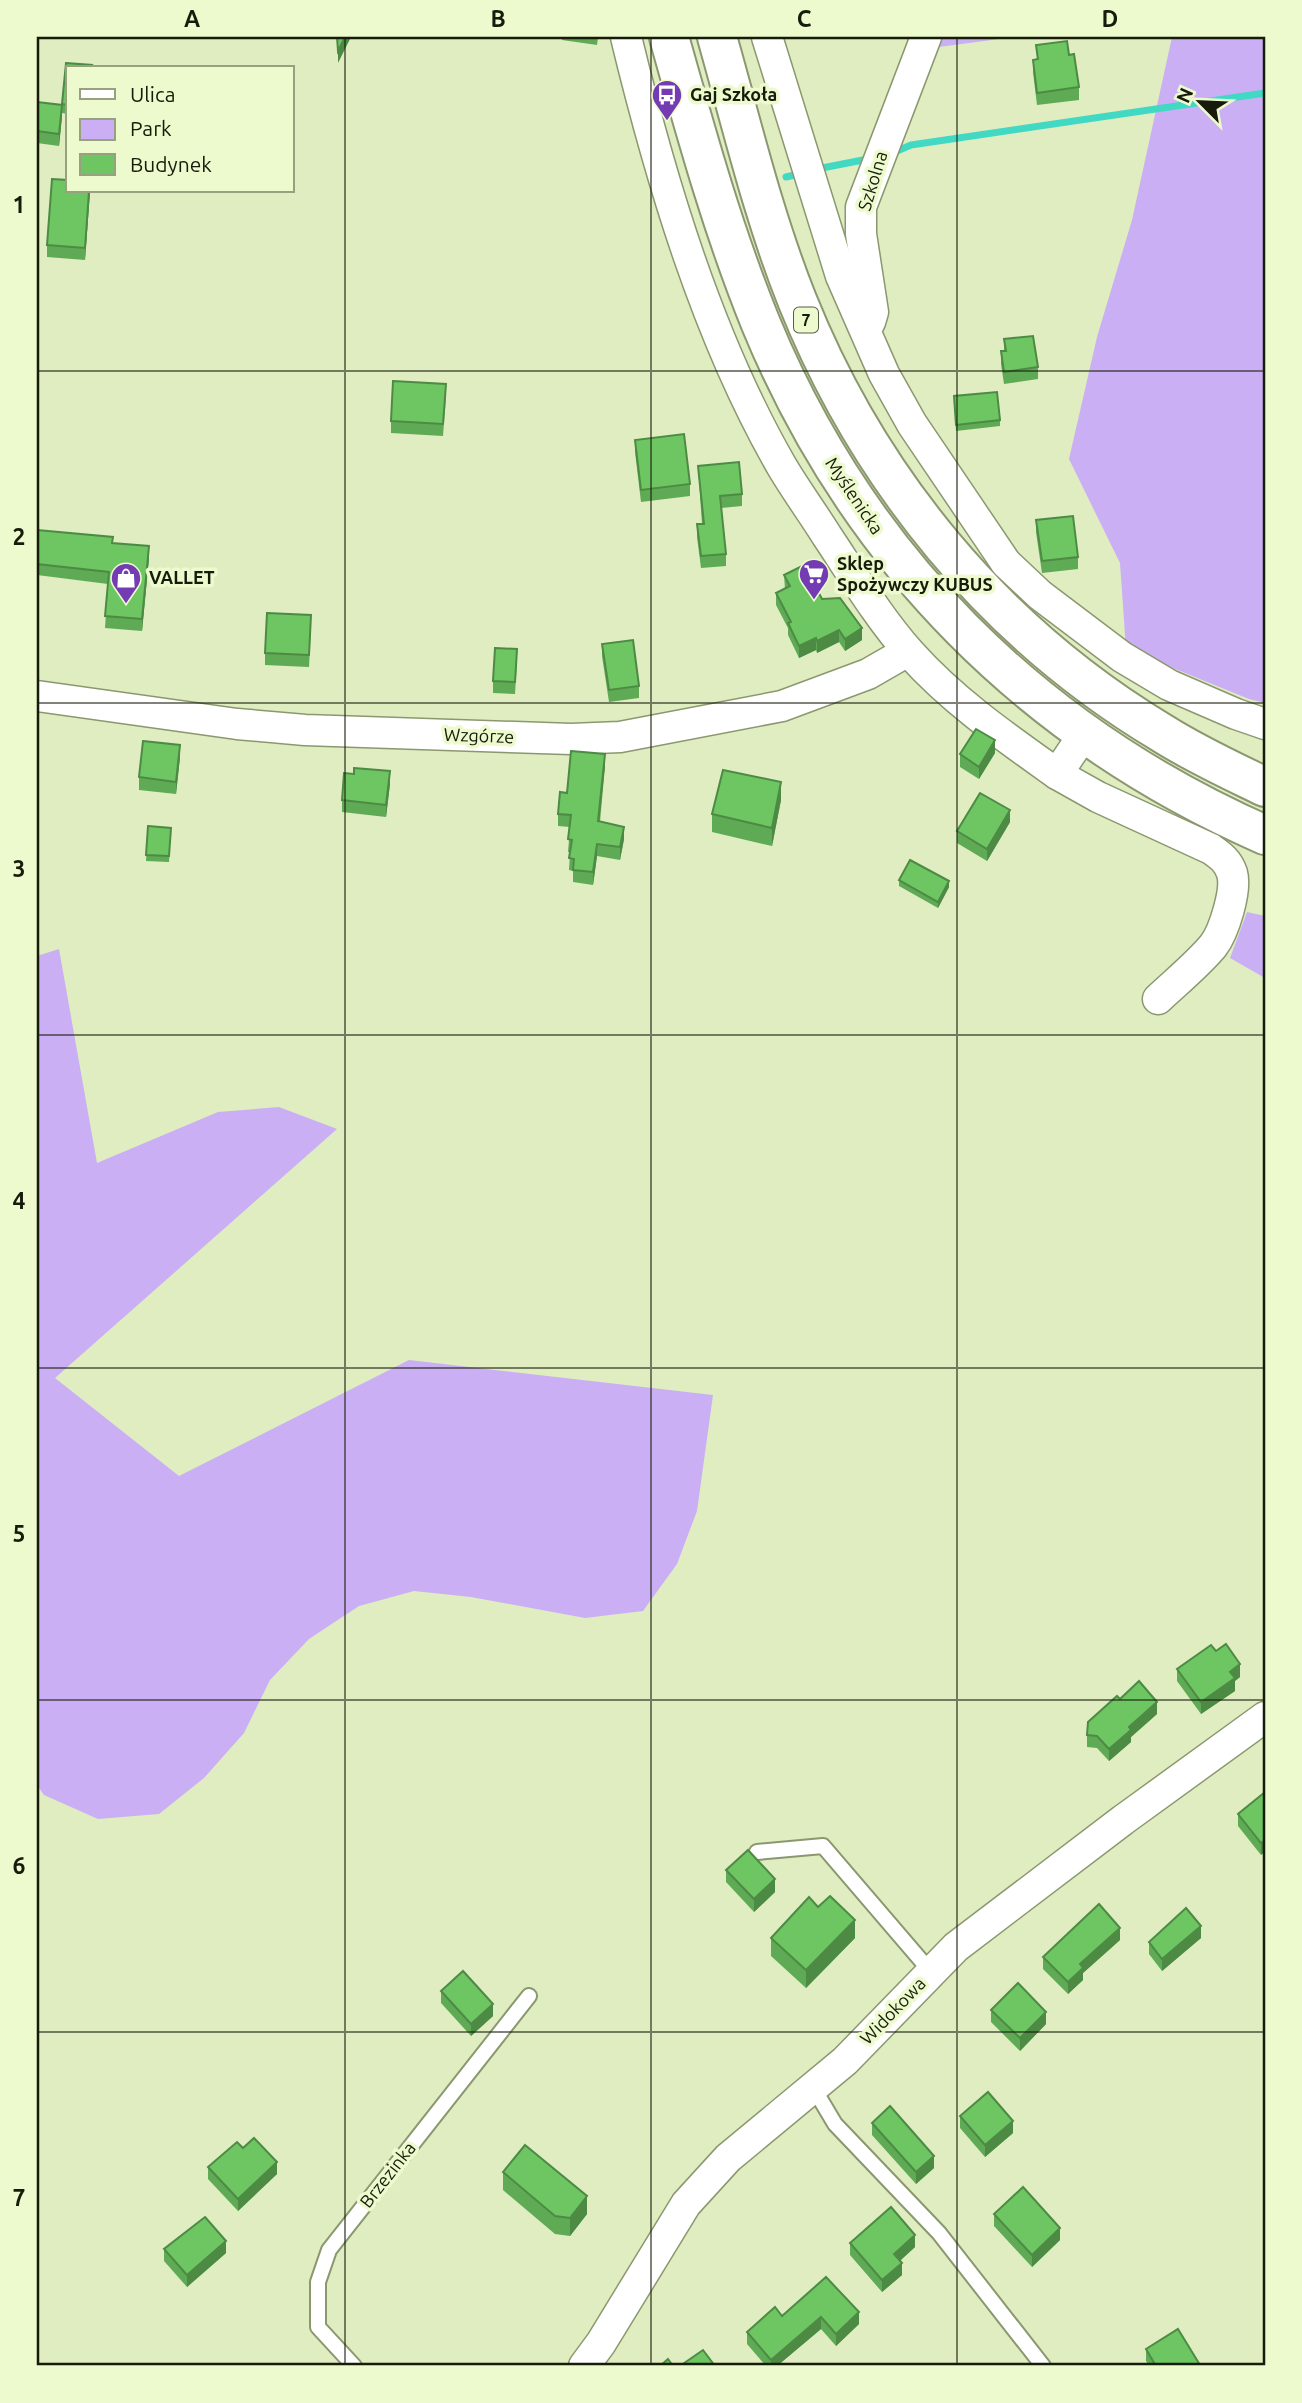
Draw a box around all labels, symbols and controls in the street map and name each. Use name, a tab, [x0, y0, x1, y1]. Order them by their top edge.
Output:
text: A	[184, 6, 200, 31]
text: B	[490, 6, 506, 31]
text: C	[797, 6, 812, 31]
text: D	[1102, 6, 1118, 31]
legend	[66, 66, 294, 192]
north arrow	[1166, 66, 1236, 136]
bus stop icon: Gaj Szkoła	[650, 78, 684, 122]
text: Ulica	[130, 82, 175, 106]
place label: Gaj Szkoła	[690, 84, 777, 104]
text: N	[1172, 84, 1197, 106]
text: Park	[130, 116, 172, 140]
street label: Szkolna	[854, 149, 891, 213]
text: Budynek	[130, 152, 212, 176]
text: 1	[13, 192, 25, 217]
road number: 7	[794, 308, 818, 332]
street label: Myślenicka	[822, 453, 888, 538]
text: 2	[13, 524, 25, 549]
place label: Sklep Spożywczy KUBUS	[837, 553, 993, 594]
supermarket icon: Sklep Spożywczy KUBUS	[797, 557, 831, 601]
shop icon: VALLET	[109, 561, 143, 605]
place label: VALLET	[149, 567, 215, 587]
street label: Wzgórze	[443, 724, 515, 746]
text: 3	[13, 856, 25, 881]
text: 4	[13, 1188, 26, 1213]
text: 5	[13, 1521, 25, 1546]
text: 6	[13, 1853, 26, 1878]
street label: Widokowa	[856, 1973, 929, 2048]
street label: Brzezinka	[355, 2138, 419, 2211]
text: 7	[13, 2185, 25, 2210]

